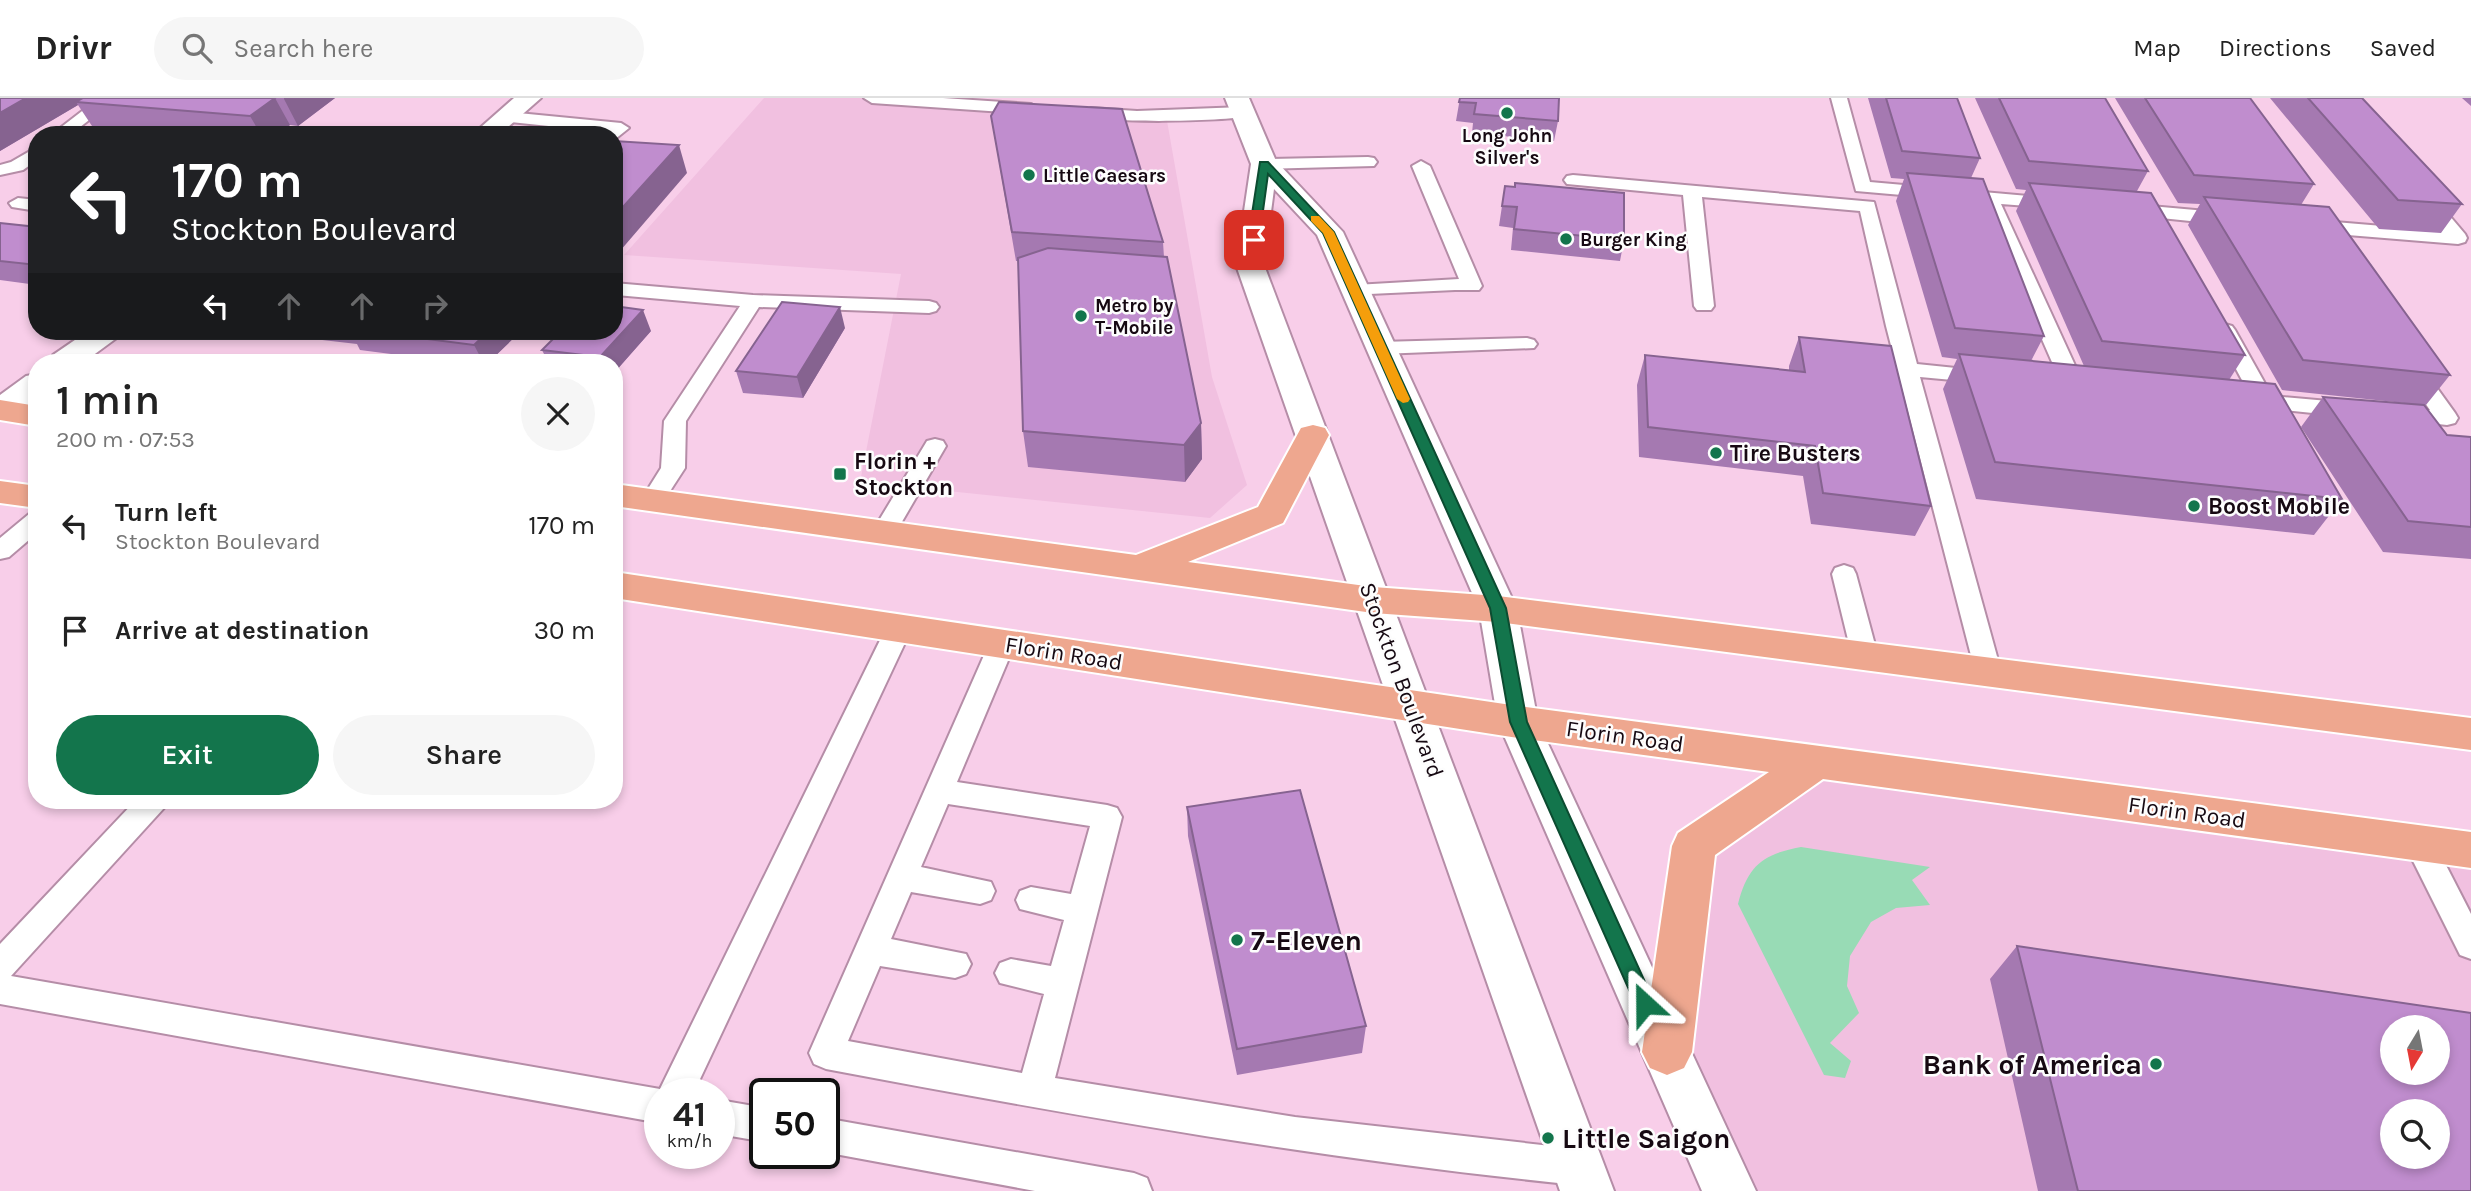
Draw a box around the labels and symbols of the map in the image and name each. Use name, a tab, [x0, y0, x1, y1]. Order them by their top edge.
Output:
marker: Long John Silver's	[1499, 105, 1515, 121]
place label: Long John Silver's	[1462, 125, 1552, 169]
place label: Little Caesars	[1043, 165, 1166, 187]
marker: Little Caesars	[1021, 167, 1037, 183]
pin	[1224, 210, 1284, 270]
place label: Burger King	[1580, 229, 1686, 251]
marker: Burger King	[1558, 231, 1574, 247]
place label: Metro by T-Mobile	[1095, 295, 1174, 339]
marker: Metro by T-Mobile	[1073, 308, 1089, 324]
place label: Tire Busters	[1730, 440, 1861, 467]
marker: Tire Busters	[1708, 445, 1724, 461]
place label: Florin + Stockton	[854, 448, 953, 501]
marker: Florin + Stockton	[832, 466, 848, 482]
place label: Boost Mobile	[2208, 493, 2350, 520]
marker: Boost Mobile	[2186, 498, 2202, 514]
street label: Stockton Boulevard	[1354, 579, 1449, 781]
street label: Florin Road	[1003, 631, 1125, 676]
street label: Florin Road	[1564, 715, 1685, 758]
street label: Florin Road	[2126, 791, 2247, 834]
place label: 7-Eleven	[1251, 924, 1362, 957]
marker: 7-Eleven	[1229, 932, 1245, 948]
position arrow	[1608, 967, 1682, 1041]
north arrow	[2380, 1015, 2450, 1085]
place label: Bank of America	[1923, 1048, 2142, 1081]
marker: Bank of America	[2148, 1056, 2164, 1072]
speed limit sign: 50	[749, 1078, 840, 1169]
place label: Little Saigon	[1562, 1122, 1731, 1155]
marker: Little Saigon	[1540, 1130, 1556, 1146]

